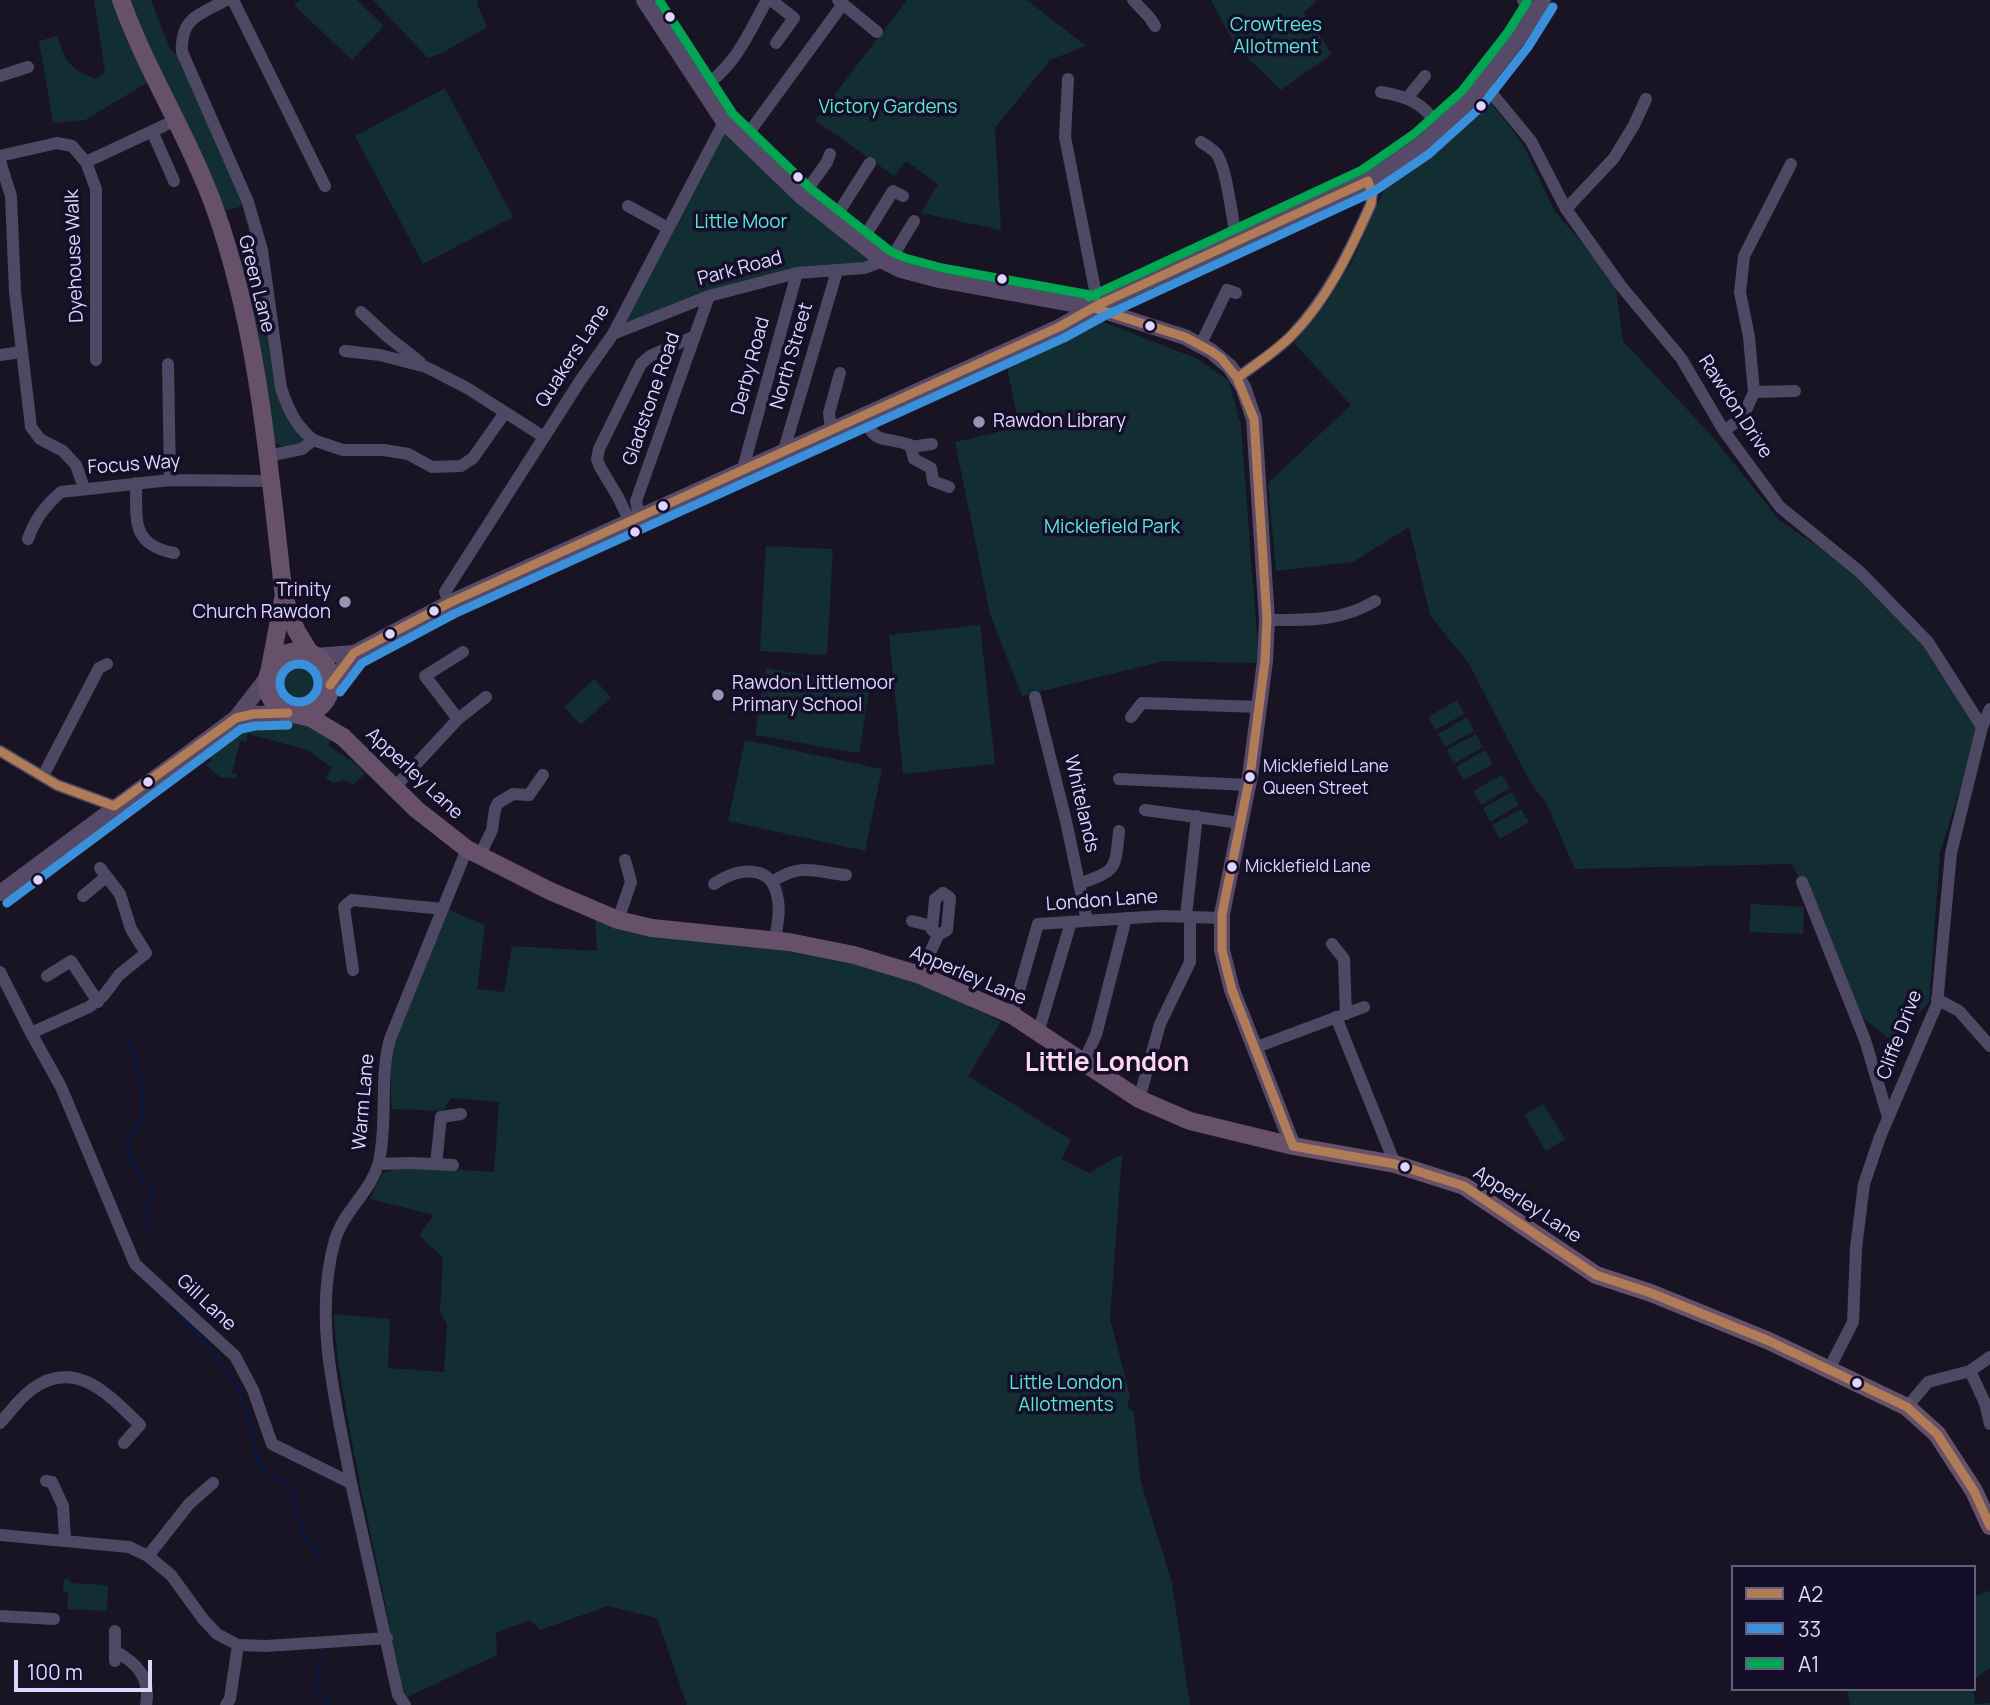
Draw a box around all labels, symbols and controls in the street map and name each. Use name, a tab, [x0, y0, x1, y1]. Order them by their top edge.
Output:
unlabelled marker	[663, 10, 677, 24]
park label: Crowtrees Allotment	[1230, 15, 1322, 59]
park label: Victory Gardens	[818, 97, 958, 119]
unlabelled marker	[1474, 99, 1488, 113]
unlabelled marker	[791, 170, 805, 184]
street label: Dyehouse Walk	[61, 189, 89, 323]
park label: Little Moor	[695, 212, 787, 234]
street label: Green Lane	[233, 233, 279, 335]
street label: Park Road	[695, 247, 785, 291]
unlabelled marker	[995, 272, 1009, 286]
street label: Quakers Lane	[531, 300, 615, 412]
street label: North Street	[766, 300, 818, 412]
street label: Derby Road	[727, 315, 775, 417]
unlabelled marker	[1143, 319, 1157, 333]
street label: Gladstone Road	[619, 329, 685, 469]
street label: Rawdon Drive	[1693, 351, 1777, 463]
place label: Rawdon Library	[993, 411, 1126, 433]
marker: Rawdon Library	[971, 414, 987, 430]
street label: Focus Way	[87, 450, 181, 480]
unlabelled marker	[656, 499, 670, 513]
park label: Micklefield Park	[1044, 517, 1180, 539]
unlabelled marker	[628, 525, 642, 539]
place label: Trinity Church Rawdon	[192, 580, 331, 624]
marker: Trinity Church Rawdon	[337, 594, 353, 610]
unlabelled marker	[427, 604, 441, 618]
unlabelled marker	[383, 627, 397, 641]
place label: Rawdon Littlemoor Primary School	[732, 673, 895, 717]
marker: Rawdon Littlemoor Primary School	[710, 687, 726, 703]
street label: Apperley Lane	[361, 723, 467, 825]
street label: Whitelands	[1059, 753, 1103, 855]
place label: Micklefield Lane Queen Street	[1263, 757, 1389, 797]
marker: Micklefield Lane Queen Street	[1243, 770, 1257, 784]
unlabelled marker	[141, 775, 155, 789]
place label: Micklefield Lane	[1245, 857, 1371, 877]
marker: Micklefield Lane	[1225, 860, 1239, 874]
unlabelled marker	[31, 873, 45, 887]
street label: London Lane	[1045, 886, 1159, 916]
street label: Apperley Lane	[906, 941, 1030, 1011]
street label: Cliffe Drive	[1873, 987, 1927, 1083]
district label: Little London	[1025, 1048, 1189, 1080]
street label: Warm Lane	[348, 1053, 380, 1151]
unlabelled marker	[1398, 1160, 1412, 1174]
street label: Apperley Lane	[1469, 1162, 1585, 1248]
street label: Gill Lane	[171, 1270, 241, 1336]
park label: Little London Allotments	[1009, 1373, 1123, 1417]
unlabelled marker	[1850, 1376, 1864, 1390]
legend	[1731, 1565, 1976, 1691]
text: A2	[1798, 1580, 1823, 1608]
text: 33	[1798, 1615, 1821, 1643]
scale bar	[18, 1646, 156, 1690]
text: A1	[1798, 1650, 1820, 1678]
text: 100 m	[27, 1658, 83, 1686]

